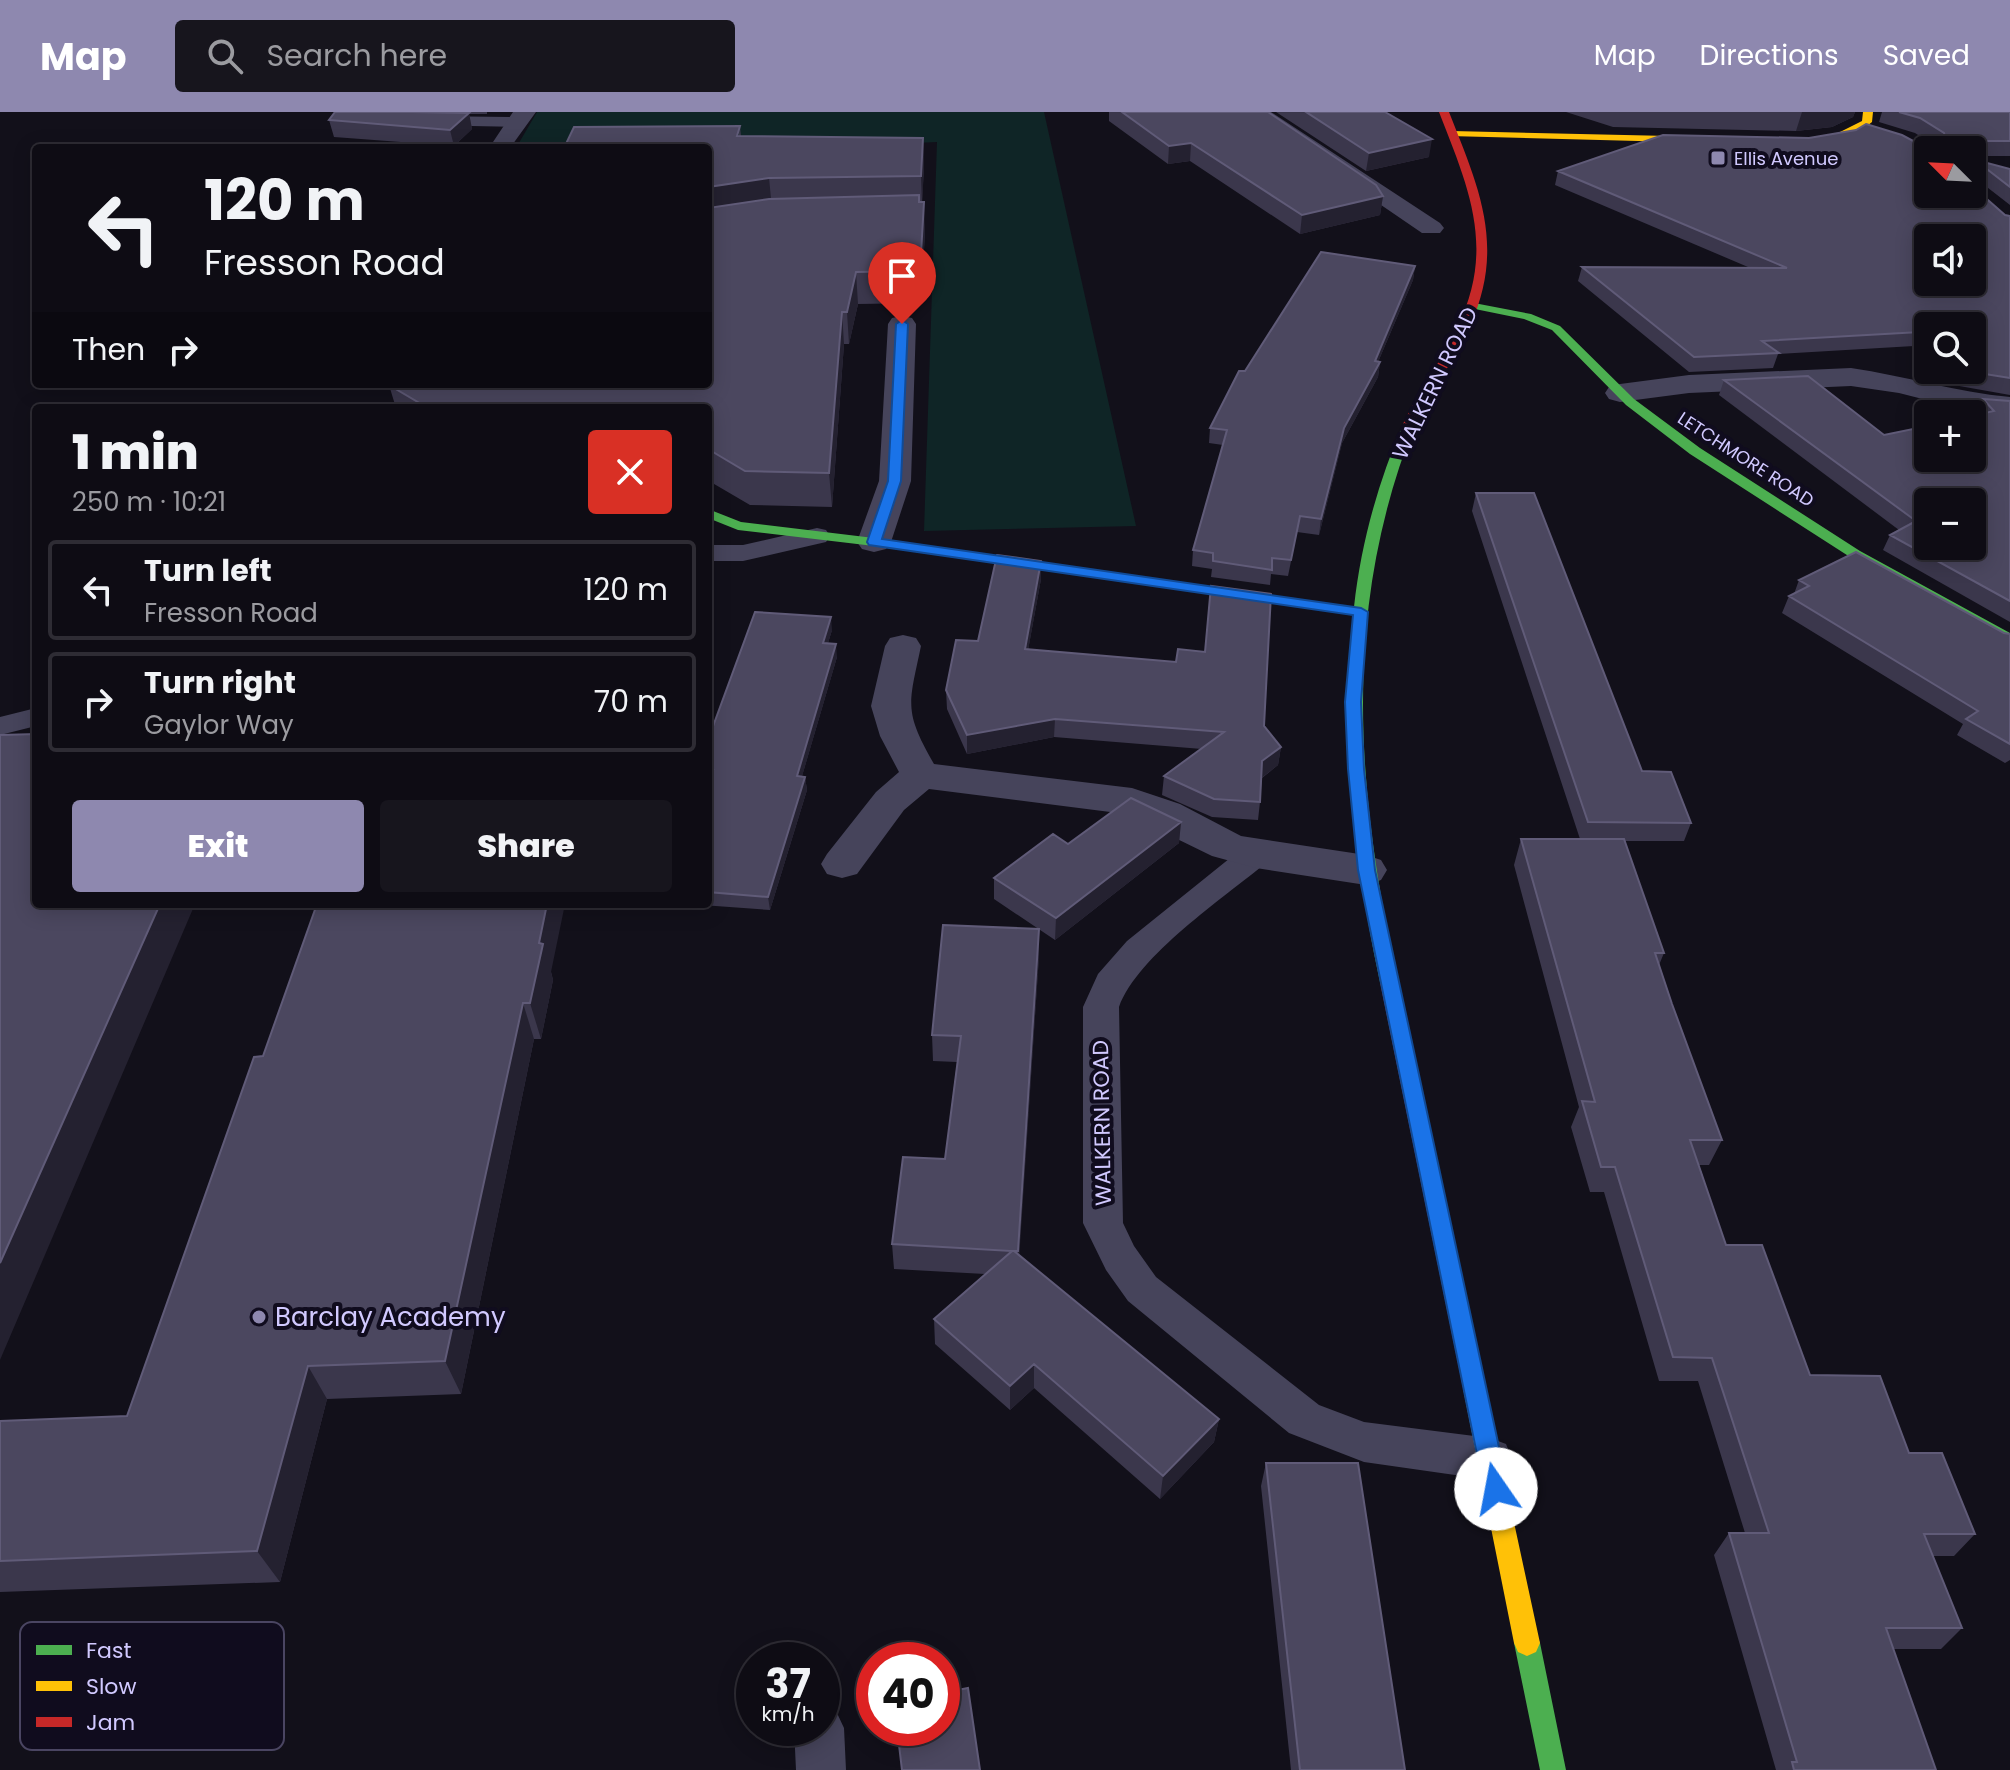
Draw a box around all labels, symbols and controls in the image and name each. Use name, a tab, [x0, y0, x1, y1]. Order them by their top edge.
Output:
search box	[175, 20, 735, 92]
text: Map	[40, 30, 127, 83]
icon: search	[203, 34, 247, 78]
text: Search here	[267, 34, 447, 77]
text: Map	[1594, 36, 1656, 75]
text: Directions	[1700, 36, 1839, 75]
text: Saved	[1883, 36, 1970, 75]
north arrow	[1914, 136, 1986, 208]
map controls	[1914, 136, 1986, 560]
place label: Ellis Avenue	[1734, 146, 1838, 171]
marker: Ellis Avenue	[1709, 149, 1727, 167]
text: 120 m	[204, 161, 365, 240]
icon: left	[72, 176, 176, 280]
button: sound	[1914, 224, 1986, 296]
text: Fresson Road	[204, 237, 445, 288]
pin	[868, 242, 936, 324]
icon: arrive	[880, 254, 924, 298]
street label: WALKERN ROAD	[1385, 302, 1485, 464]
button: search	[1914, 312, 1986, 384]
text: Then	[72, 328, 145, 371]
icon: right	[161, 328, 205, 372]
button: +	[1914, 400, 1986, 472]
street label: LETCHMORE ROAD	[1673, 406, 1819, 512]
text: 1 min	[72, 419, 199, 486]
button: close	[588, 430, 672, 514]
text: 250 m · 10:21	[72, 484, 226, 520]
button: −	[1914, 488, 1986, 560]
text: Turn left	[144, 549, 272, 592]
icon: left	[76, 568, 120, 612]
text: 120 m	[583, 568, 668, 611]
text: Fresson Road	[144, 595, 318, 631]
text: Turn right	[144, 661, 296, 704]
icon: right	[76, 680, 120, 724]
text: 70 m	[594, 680, 668, 723]
text: Gaylor Way	[144, 707, 294, 743]
button: Exit	[72, 800, 364, 892]
button: Share	[380, 800, 672, 892]
street label: WALKERN ROAD	[1085, 1040, 1119, 1206]
place label: Barclay Academy	[275, 1299, 506, 1335]
marker: Barclay Academy	[250, 1308, 268, 1326]
position arrow	[1454, 1447, 1538, 1531]
legend	[20, 1622, 284, 1750]
text: Fast	[86, 1635, 131, 1666]
speed limit sign: 40	[856, 1642, 960, 1746]
text: 37	[765, 1656, 811, 1712]
text: Slow	[86, 1671, 136, 1702]
text: km/h	[761, 1700, 815, 1728]
text: Jam	[86, 1707, 135, 1738]

